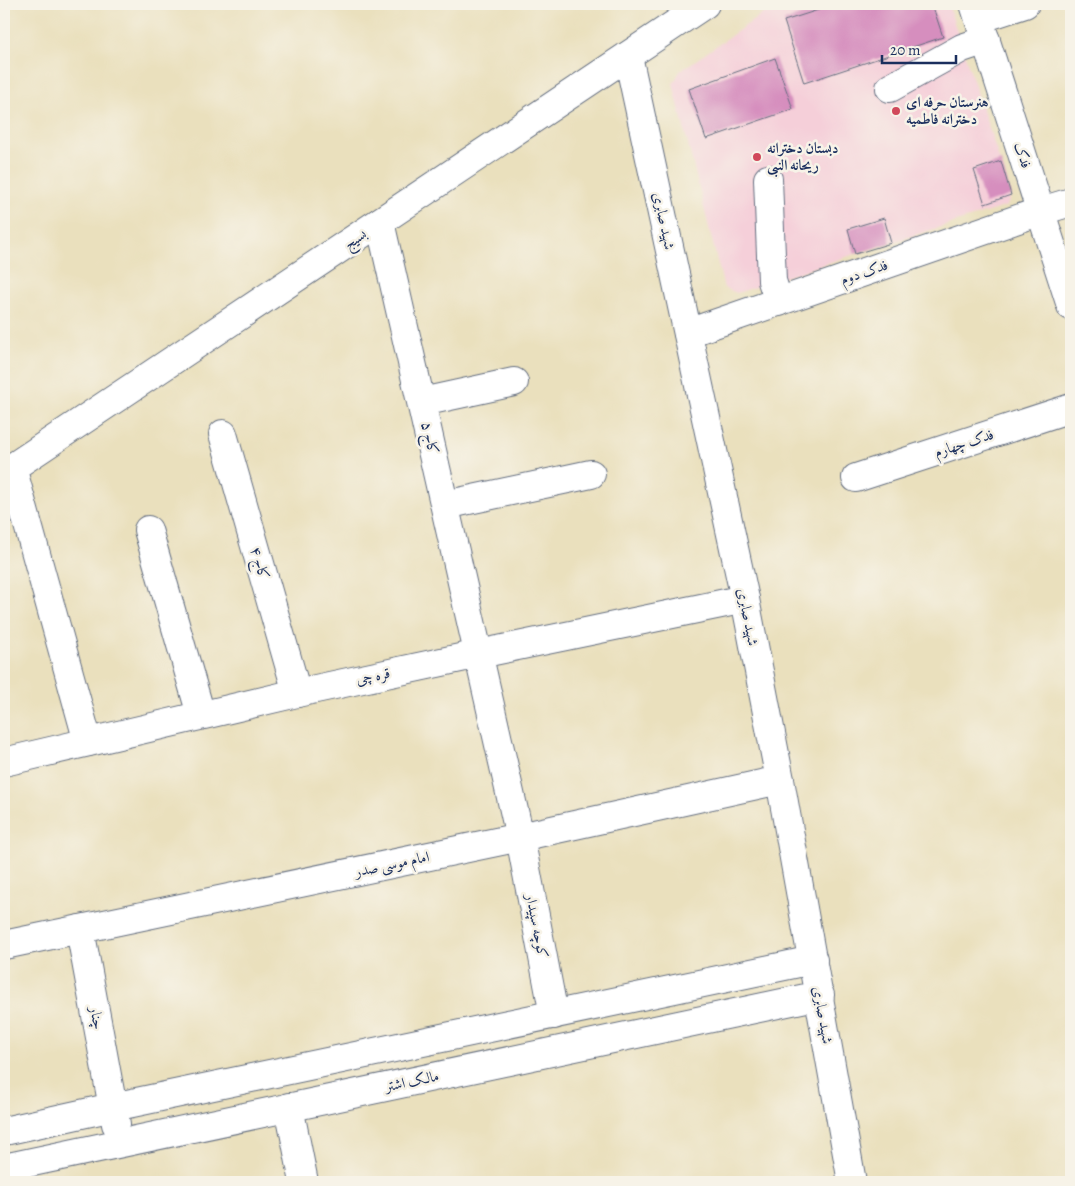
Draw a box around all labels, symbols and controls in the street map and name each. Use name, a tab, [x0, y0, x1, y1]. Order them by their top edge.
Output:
scale bar	[882, 32, 956, 64]
text: 20 m	[890, 40, 921, 60]
place label: هنرستان حرفه ای دخترانه فاطمیه	[906, 92, 989, 129]
marker: هنرستان حرفه ای دخترانه فاطمیه	[890, 105, 902, 117]
place label: دبستان دخترانه ریحانه النبی	[767, 138, 839, 178]
street label: فدک	[1009, 139, 1037, 171]
marker: دبستان دخترانه ریحانه النبی	[751, 151, 763, 163]
street label: شهید صابری	[648, 190, 680, 252]
street label: بسیج	[339, 224, 373, 257]
street label: فدک دوم	[838, 255, 891, 292]
street label: کاج ۵	[414, 420, 443, 457]
street label: فدک چهارم	[932, 424, 997, 465]
street label: کاج ۴	[243, 544, 274, 583]
street label: شهید صابری	[733, 587, 763, 647]
street label: قره چی	[354, 663, 392, 689]
street label: امام موسی صدر	[351, 846, 432, 885]
street label: کوچه سپیدار	[520, 890, 553, 960]
street label: شهید صابری	[808, 985, 838, 1045]
street label: چنار	[85, 1003, 109, 1031]
street label: مالک اشتر	[381, 1066, 441, 1097]

